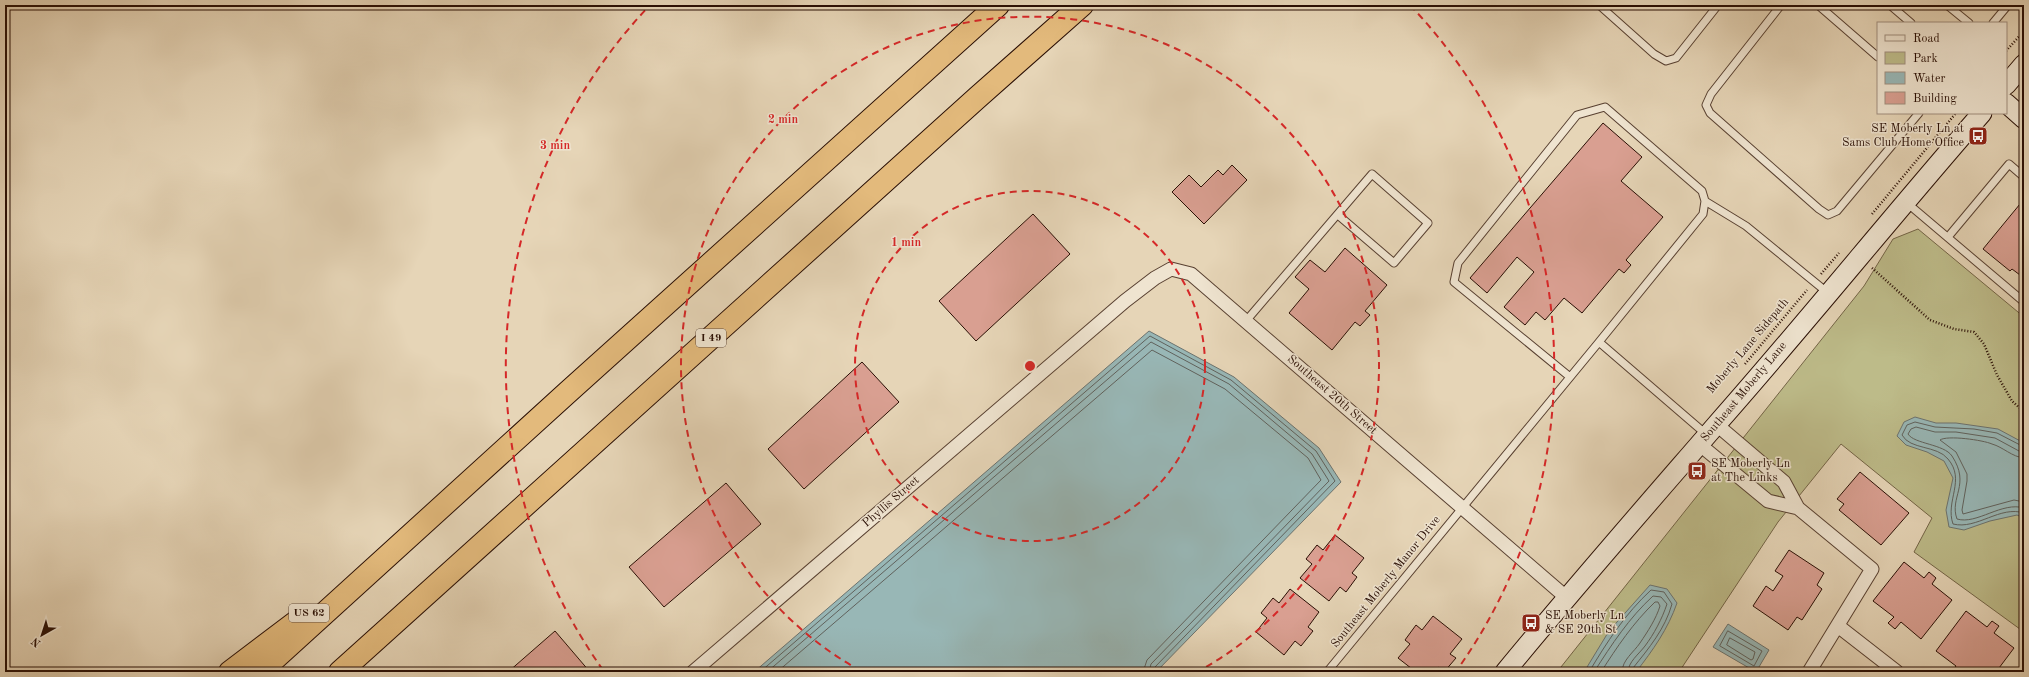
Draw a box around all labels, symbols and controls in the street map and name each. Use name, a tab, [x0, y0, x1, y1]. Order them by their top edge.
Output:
legend	[1877, 22, 2007, 114]
text: Road	[1913, 33, 1940, 45]
text: Park	[1913, 53, 1938, 65]
text: Water	[1913, 73, 1946, 85]
text: Building	[1913, 93, 1957, 105]
text: 2 min	[768, 114, 798, 126]
place label: SE Moberly Ln at Sams Club Home Office	[1842, 123, 1964, 149]
bus stop icon: SE Moberly Ln at Sams Club Home Office	[1967, 125, 1989, 147]
text: 3 min	[540, 140, 570, 152]
text: 1 min	[891, 237, 921, 249]
street label: Moberly Lane Sidepath	[1705, 296, 1792, 396]
road number: I 49	[696, 329, 726, 347]
street label: Southeast Moberly Lane	[1699, 339, 1789, 444]
street label: Southeast 20th Street	[1285, 353, 1379, 437]
centre of rings	[1023, 359, 1037, 373]
place label: SE Moberly Ln at The Links	[1711, 458, 1791, 484]
bus stop icon: SE Moberly Ln at The Links	[1686, 460, 1708, 482]
street label: Phyllis Street	[860, 474, 922, 530]
street label: Southeast Moberly Manor Drive	[1329, 513, 1443, 650]
road number: US 62	[289, 604, 329, 622]
place label: SE Moberly Ln & SE 20th St	[1545, 610, 1625, 636]
bus stop icon: SE Moberly Ln & SE 20th St	[1520, 612, 1542, 634]
north arrow	[22, 615, 62, 655]
text: N	[29, 634, 43, 649]

